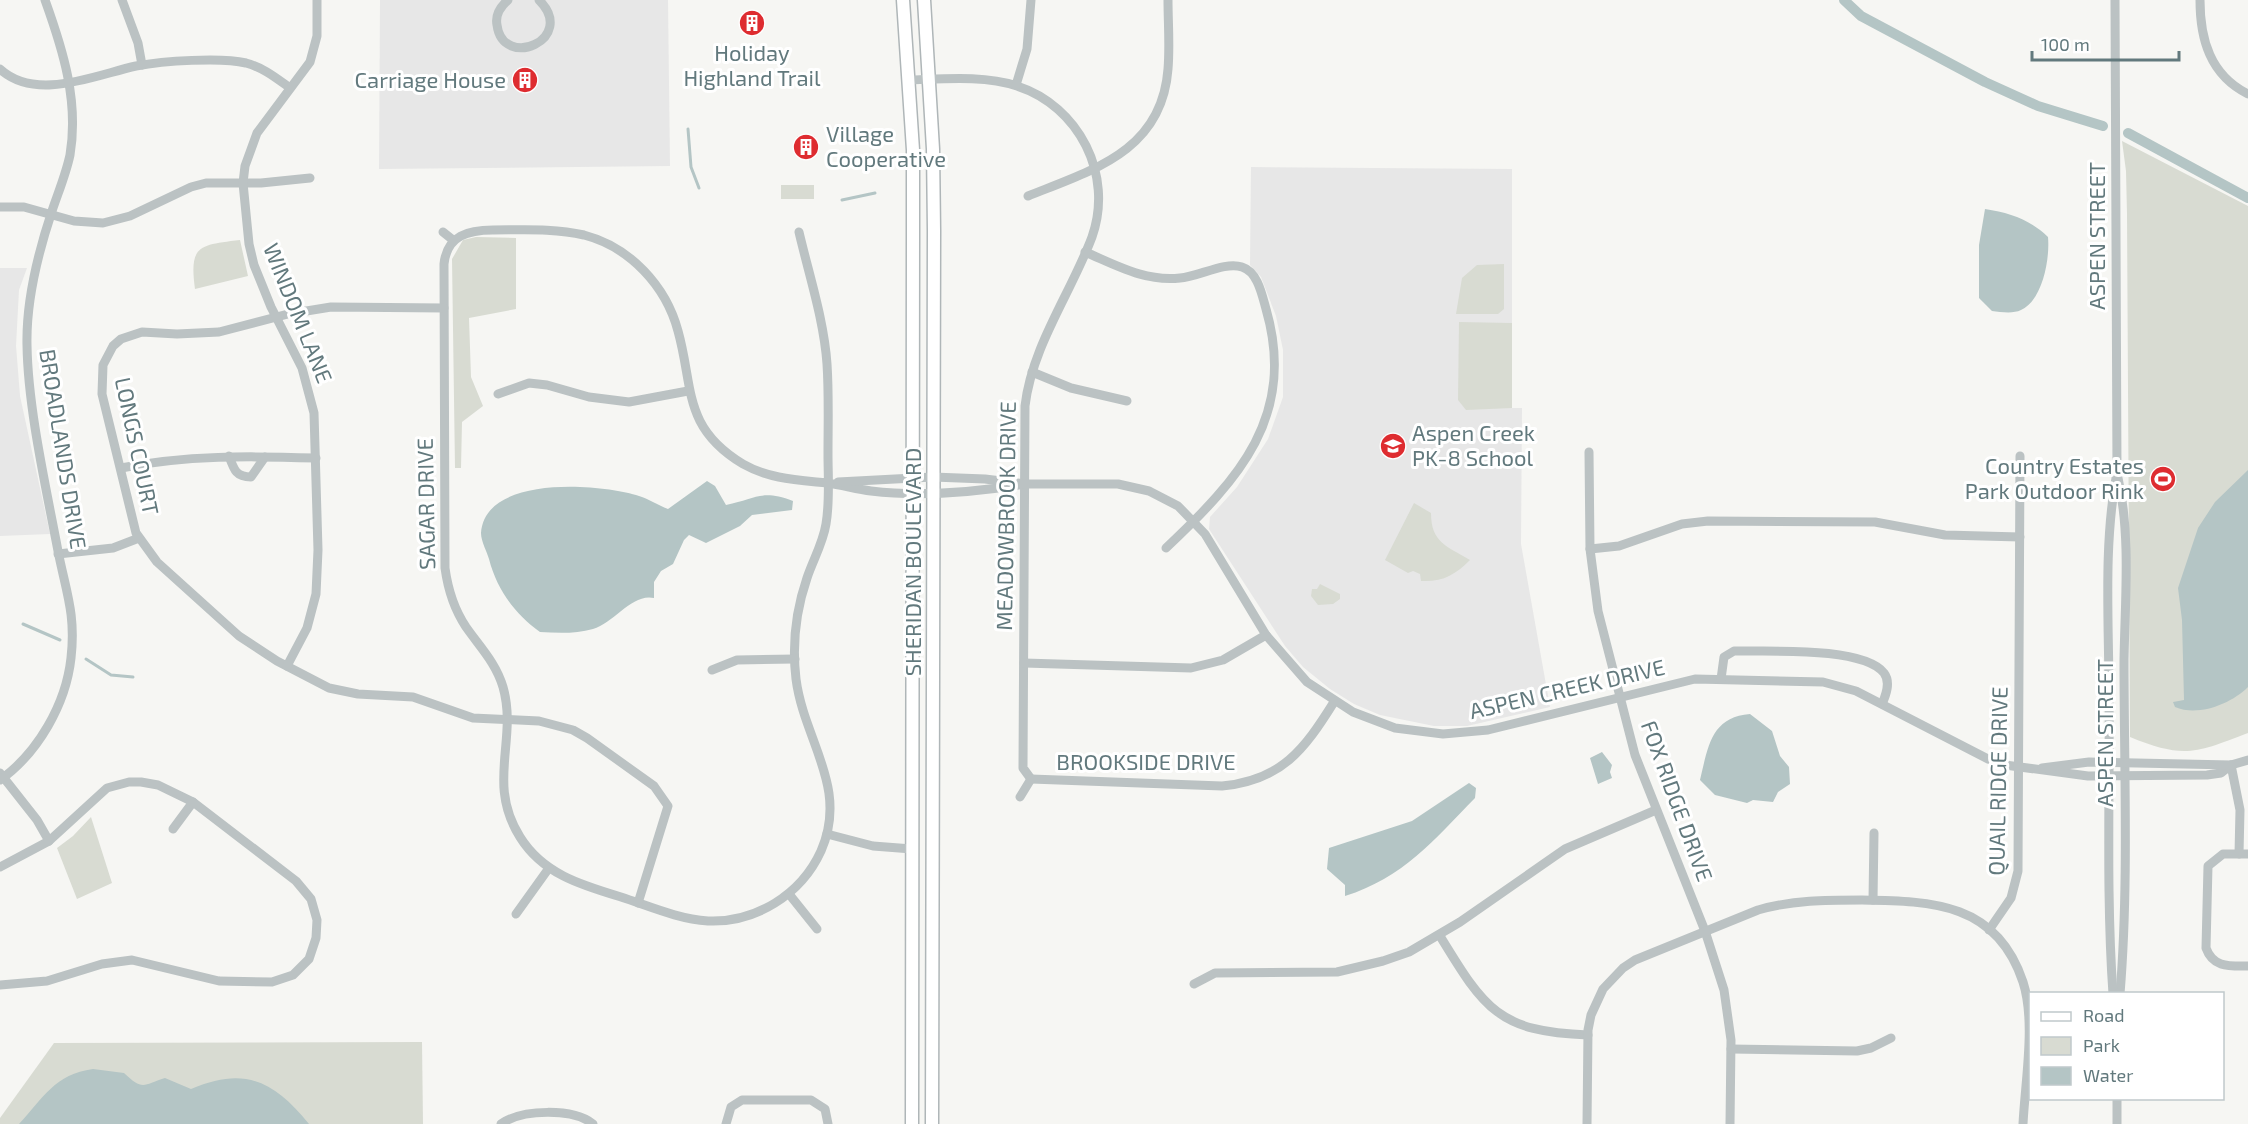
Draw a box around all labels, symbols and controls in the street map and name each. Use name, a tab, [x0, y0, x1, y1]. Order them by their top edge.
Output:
building icon: Holiday Highland Trail	[737, 8, 767, 38]
scale bar	[2032, 24, 2179, 62]
text: 100 m	[2041, 33, 2090, 55]
place label: Holiday Highland Trail	[683, 39, 821, 90]
building icon: Carriage House	[510, 65, 540, 95]
place label: Carriage House	[355, 66, 506, 92]
place label: Village Cooperative	[826, 120, 946, 171]
building icon: Village Cooperative	[791, 132, 821, 162]
street label: ASPEN STREET	[2083, 162, 2109, 310]
street label: WINDOM LANE	[259, 239, 339, 386]
street label: BROADLANDS DRIVE	[35, 347, 93, 551]
street label: LONGS COURT	[111, 375, 165, 517]
street label: MEADOWBROOK DRIVE	[990, 401, 1020, 631]
place label: Aspen Creek PK-8 School	[1412, 419, 1535, 470]
school or university icon: Aspen Creek PK-8 School	[1378, 431, 1408, 461]
street label: SAGAR DRIVE	[411, 438, 439, 570]
street label: SHERIDAN BOULEVARD	[899, 448, 925, 676]
place label: Country Estates Park Outdoor Rink	[1965, 452, 2144, 503]
sports icon: Country Estates Park Outdoor Rink	[2148, 464, 2178, 494]
street label: ASPEN CREEK DRIVE	[1466, 653, 1667, 723]
street label: ASPEN STREET	[2091, 659, 2117, 807]
street label: QUAIL RIDGE DRIVE	[1982, 686, 2013, 876]
street label: FOX RIDGE DRIVE	[1637, 717, 1719, 884]
street label: BROOKSIDE DRIVE	[1056, 748, 1236, 774]
legend	[2029, 992, 2224, 1100]
text: Road	[2083, 1004, 2124, 1026]
text: Park	[2083, 1034, 2120, 1056]
text: Water	[2083, 1064, 2133, 1086]

